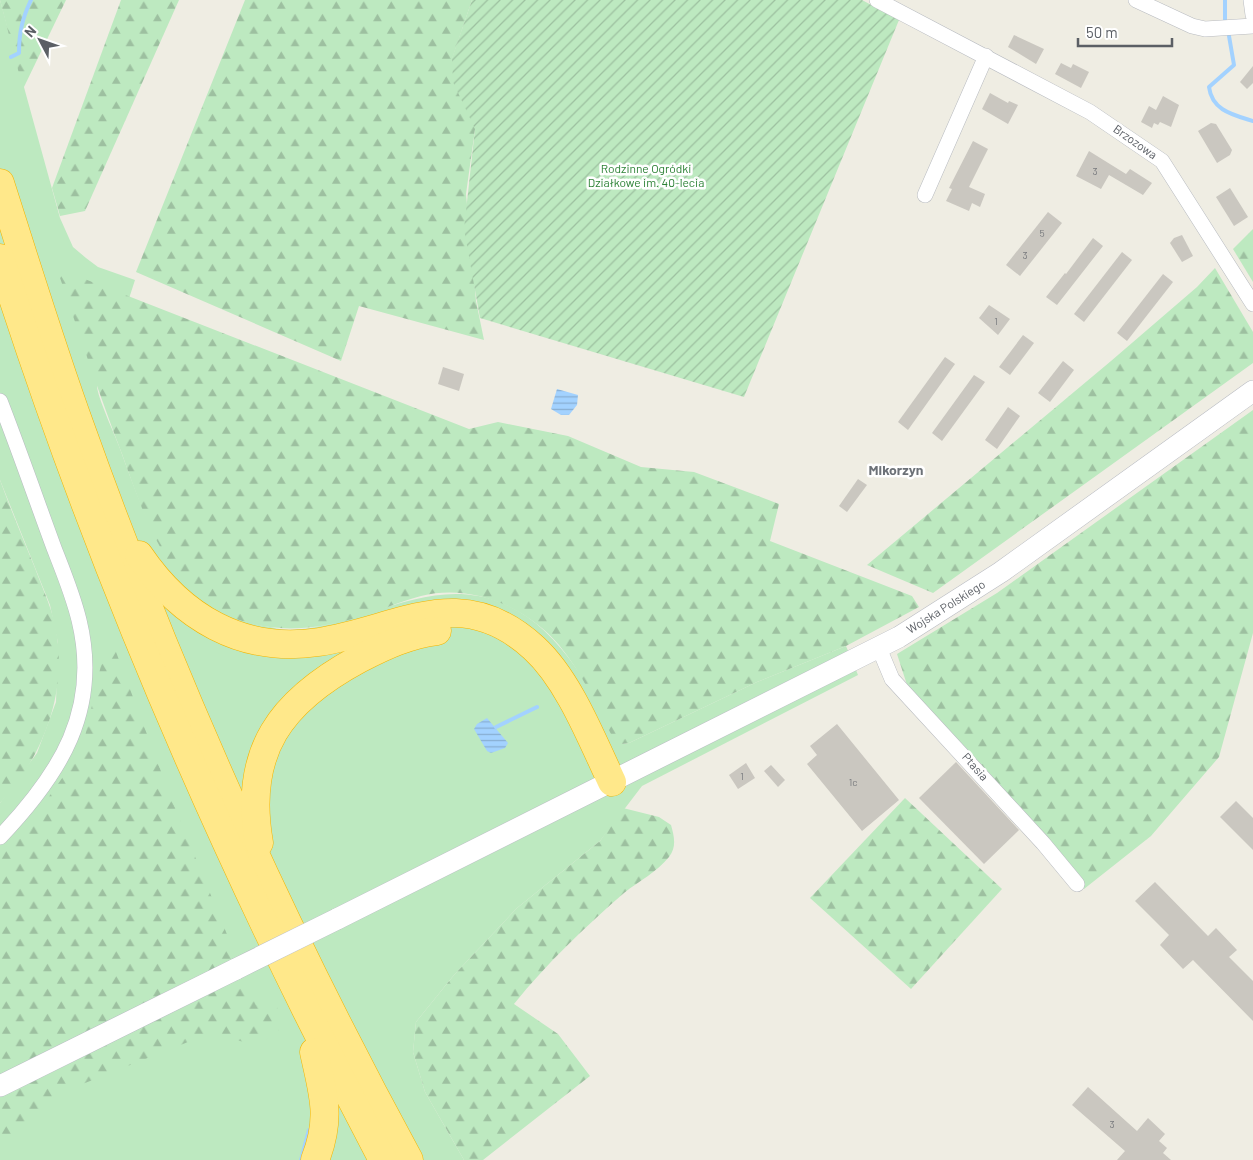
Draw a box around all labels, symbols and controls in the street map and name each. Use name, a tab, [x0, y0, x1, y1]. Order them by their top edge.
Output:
north arrow	[15, 15, 65, 65]
scale bar	[1078, 15, 1172, 47]
text: N	[20, 22, 39, 40]
text: 50 m	[1086, 23, 1118, 41]
street label: Brzozowa	[1111, 121, 1160, 161]
park label: Rodzinne Ogródki Działkowe im. 40-lecia	[588, 161, 704, 189]
house number: 3	[1092, 165, 1098, 177]
house number: 5	[1039, 227, 1045, 239]
house number: 3	[1022, 249, 1028, 261]
house number: 1	[994, 315, 998, 327]
district label: Mikorzyn	[869, 461, 923, 478]
street label: Wojska Polskiego	[904, 576, 987, 636]
street label: Ptasia	[960, 750, 992, 783]
house number: 1	[740, 770, 744, 782]
house number: 1c	[849, 776, 857, 788]
house number: 3	[1109, 1118, 1115, 1130]

